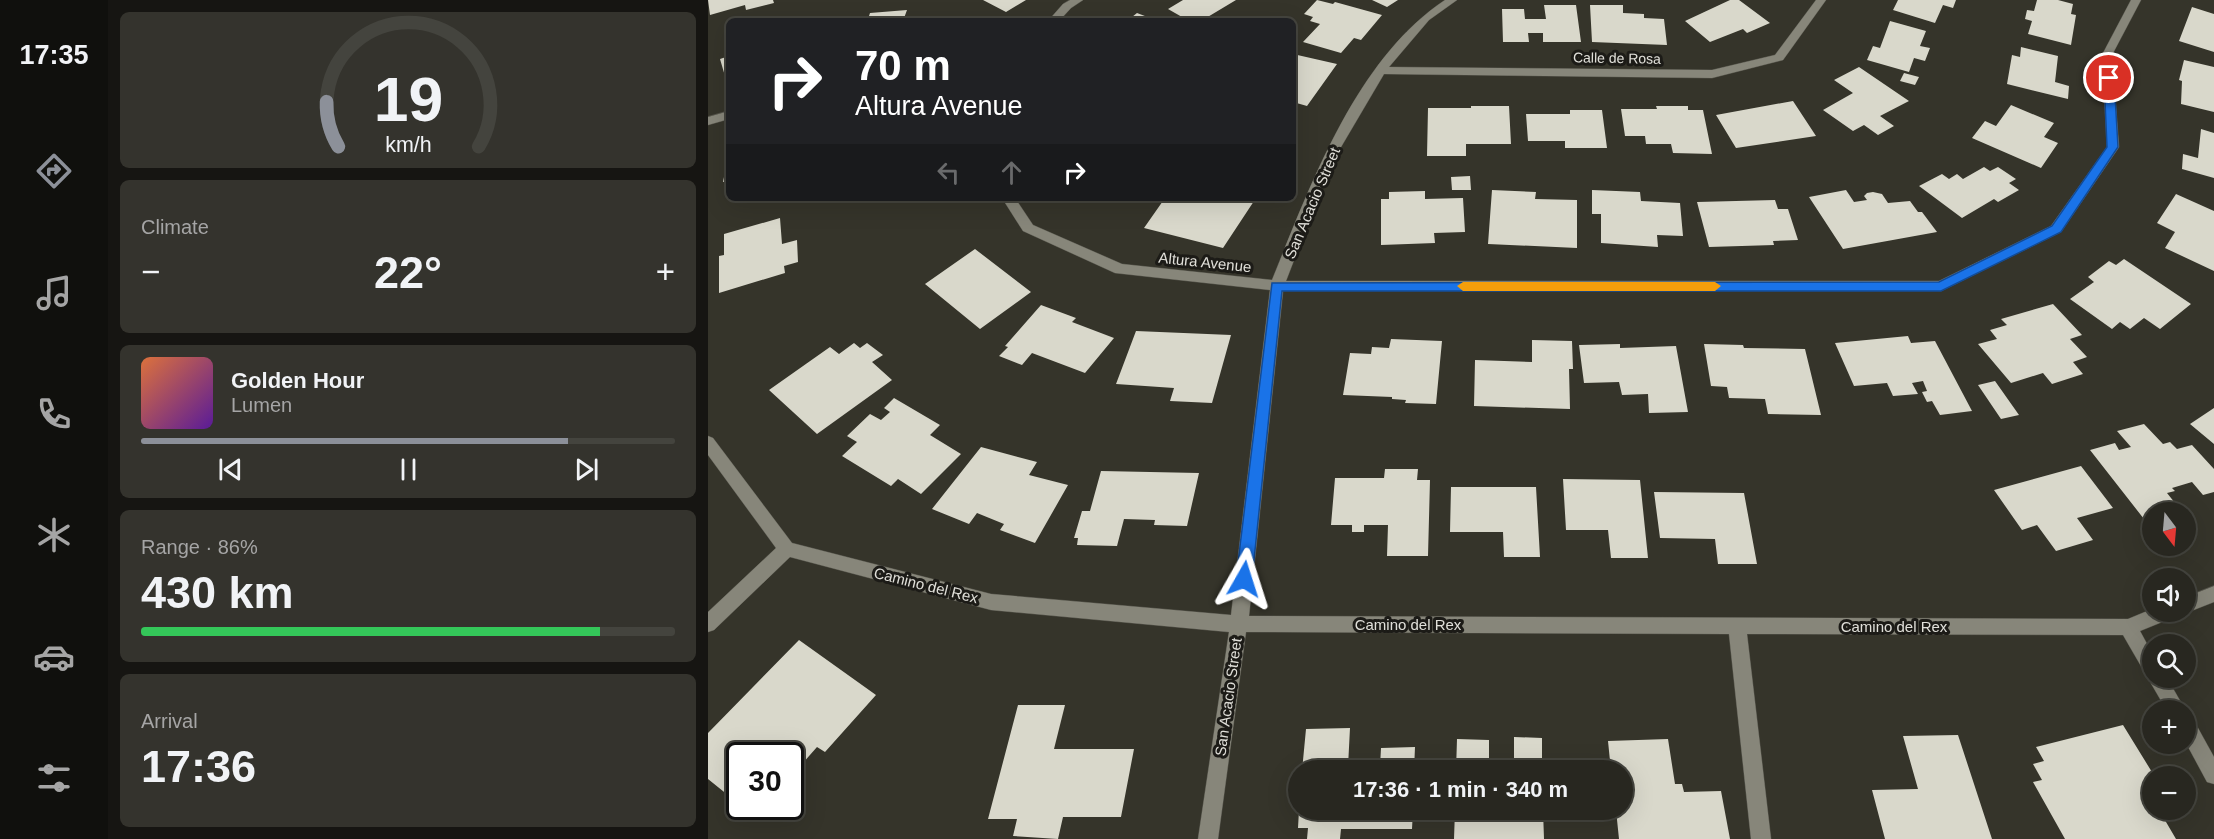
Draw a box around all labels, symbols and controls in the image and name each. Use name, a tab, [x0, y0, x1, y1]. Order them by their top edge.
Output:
text: 17:35	[19, 40, 89, 70]
icon: right	[756, 42, 834, 120]
text: 70 m	[855, 42, 951, 89]
street label: Calle de Rosa	[1573, 49, 1661, 67]
pin	[2083, 52, 2134, 103]
icon: arrive	[2092, 61, 2125, 94]
text: 19	[373, 65, 443, 134]
text: Altura Avenue	[855, 91, 1023, 121]
text: km/h	[385, 133, 431, 157]
street label: San Acacio Street	[1281, 144, 1343, 261]
icon: directions	[33, 150, 75, 192]
icon: left	[932, 156, 965, 189]
icon: ahead	[995, 156, 1028, 189]
icon: right	[1058, 156, 1091, 189]
text: Climate	[141, 216, 209, 238]
text: 22°	[374, 247, 442, 298]
street label: Altura Avenue	[1158, 249, 1252, 275]
text: −	[141, 253, 160, 290]
text: +	[656, 253, 675, 290]
icon: music	[33, 272, 75, 314]
text: Golden Hour	[231, 368, 364, 393]
icon: phone	[33, 393, 75, 435]
text: Lumen	[231, 394, 292, 416]
icon: previous	[214, 453, 247, 486]
icon: pause	[392, 453, 425, 486]
icon: next	[570, 453, 603, 486]
north arrow	[2142, 502, 2196, 556]
map controls	[2142, 502, 2196, 820]
icon: climate	[33, 514, 75, 556]
text: Range · 86%	[141, 536, 258, 558]
position arrow	[1212, 547, 1276, 611]
street label: Camino del Rex	[872, 564, 980, 606]
text: 430 km	[141, 567, 294, 618]
button: sound	[2142, 568, 2196, 622]
street label: Camino del Rex	[1355, 616, 1462, 633]
street label: Camino del Rex	[1841, 618, 1948, 635]
button: search	[2142, 634, 2196, 688]
icon: car	[33, 636, 75, 678]
street label: San Acacio Street	[1211, 636, 1245, 757]
button: +	[2142, 700, 2196, 754]
text: Arrival	[141, 710, 198, 732]
text: 17:36	[141, 741, 256, 792]
speed limit sign: 30	[726, 742, 804, 820]
icon: filters	[33, 757, 75, 799]
button: −	[2142, 766, 2196, 820]
text: 17:36 · 1 min · 340 m	[1353, 777, 1568, 802]

